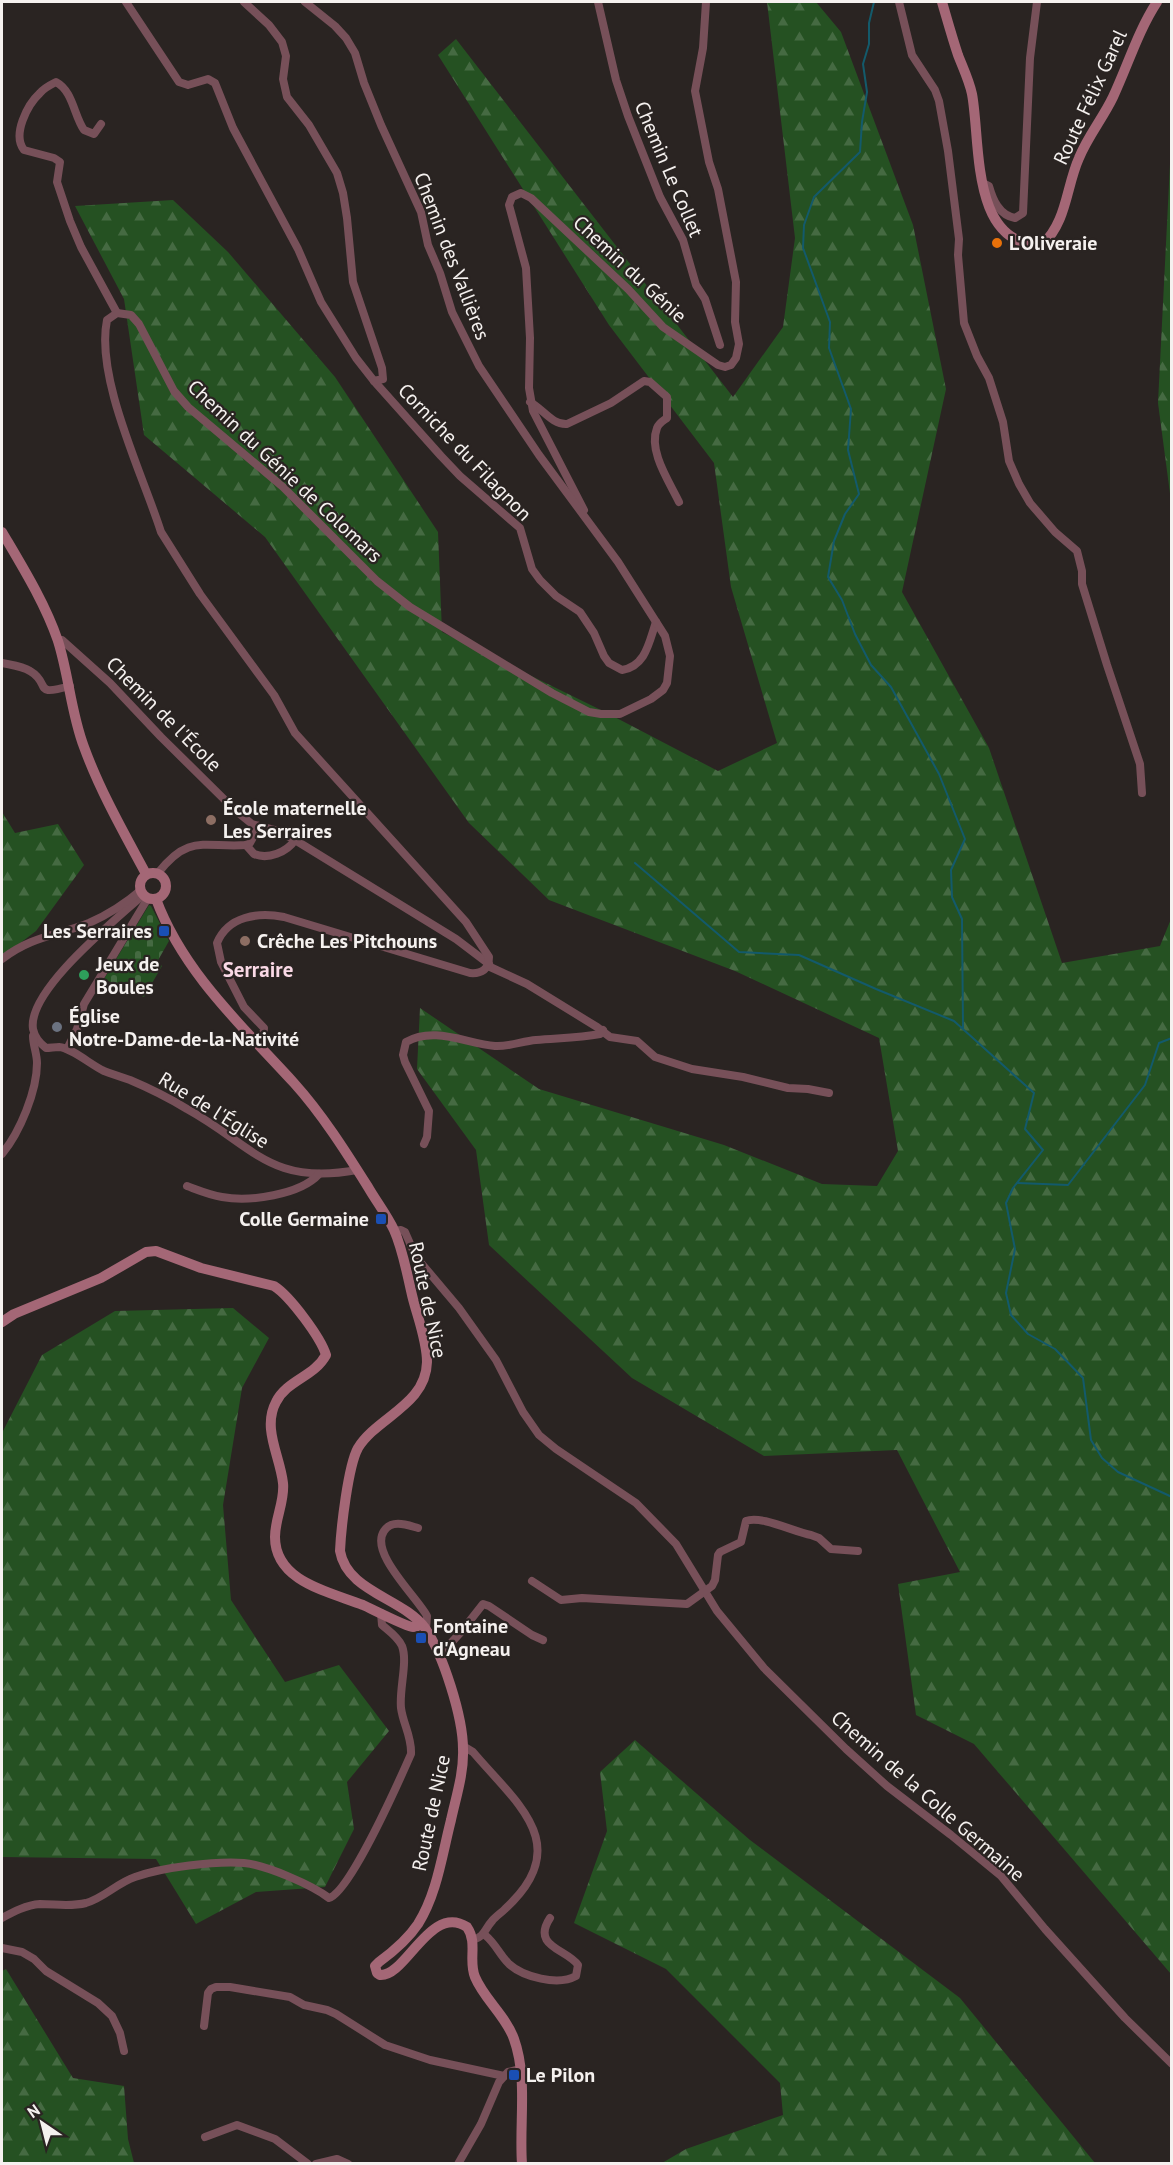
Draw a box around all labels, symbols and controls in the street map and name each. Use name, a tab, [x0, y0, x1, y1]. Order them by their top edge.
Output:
street label: Route Félix Garel	[1047, 25, 1133, 169]
street label: Chemin Le Collet	[629, 97, 709, 241]
street label: Chemin des Vallières	[408, 169, 496, 343]
street label: Chemin du Génie	[568, 210, 692, 328]
place label: L'Oliveraie	[1009, 230, 1097, 256]
marker: L'Oliveraie	[990, 236, 1004, 250]
street label: Chemin du Génie de Colomars	[182, 374, 388, 568]
street label: Corniche du Filagnon	[393, 378, 537, 526]
street label: Chemin de l'École	[101, 651, 227, 777]
place label: École maternelle Les Serraires	[223, 795, 367, 844]
marker: École maternelle Les Serraires	[204, 813, 218, 827]
place label: Les Serraires	[43, 918, 152, 944]
marker: Les Serraires	[157, 924, 171, 938]
place label: Crêche Les Pitchouns	[257, 928, 437, 954]
marker: Crêche Les Pitchouns	[238, 934, 252, 948]
place label: Jeux de Boules	[95, 951, 160, 1000]
district label: Serraire	[223, 956, 293, 983]
marker: Jeux de Boules	[77, 968, 91, 982]
place label: Église Notre-Dame-de-la-Nativité	[69, 1003, 299, 1052]
marker: Église Notre-Dame-de-la-Nativité	[50, 1020, 64, 1034]
street label: Rue de l'Église	[154, 1066, 274, 1154]
place label: Colle Germaine	[239, 1206, 369, 1232]
marker: Colle Germaine	[374, 1212, 388, 1226]
street label: Route de Nice	[403, 1239, 453, 1361]
place label: Fontaine d'Agneau	[433, 1613, 510, 1662]
marker: Fontaine d'Agneau	[414, 1631, 428, 1645]
street label: Chemin de la Colle Germaine	[826, 1705, 1030, 1887]
street label: Route de Nice	[406, 1752, 456, 1874]
place label: Le Pilon	[526, 2062, 595, 2088]
marker: Le Pilon	[507, 2068, 521, 2082]
north arrow	[12, 2093, 72, 2153]
text: N	[23, 2100, 43, 2122]

